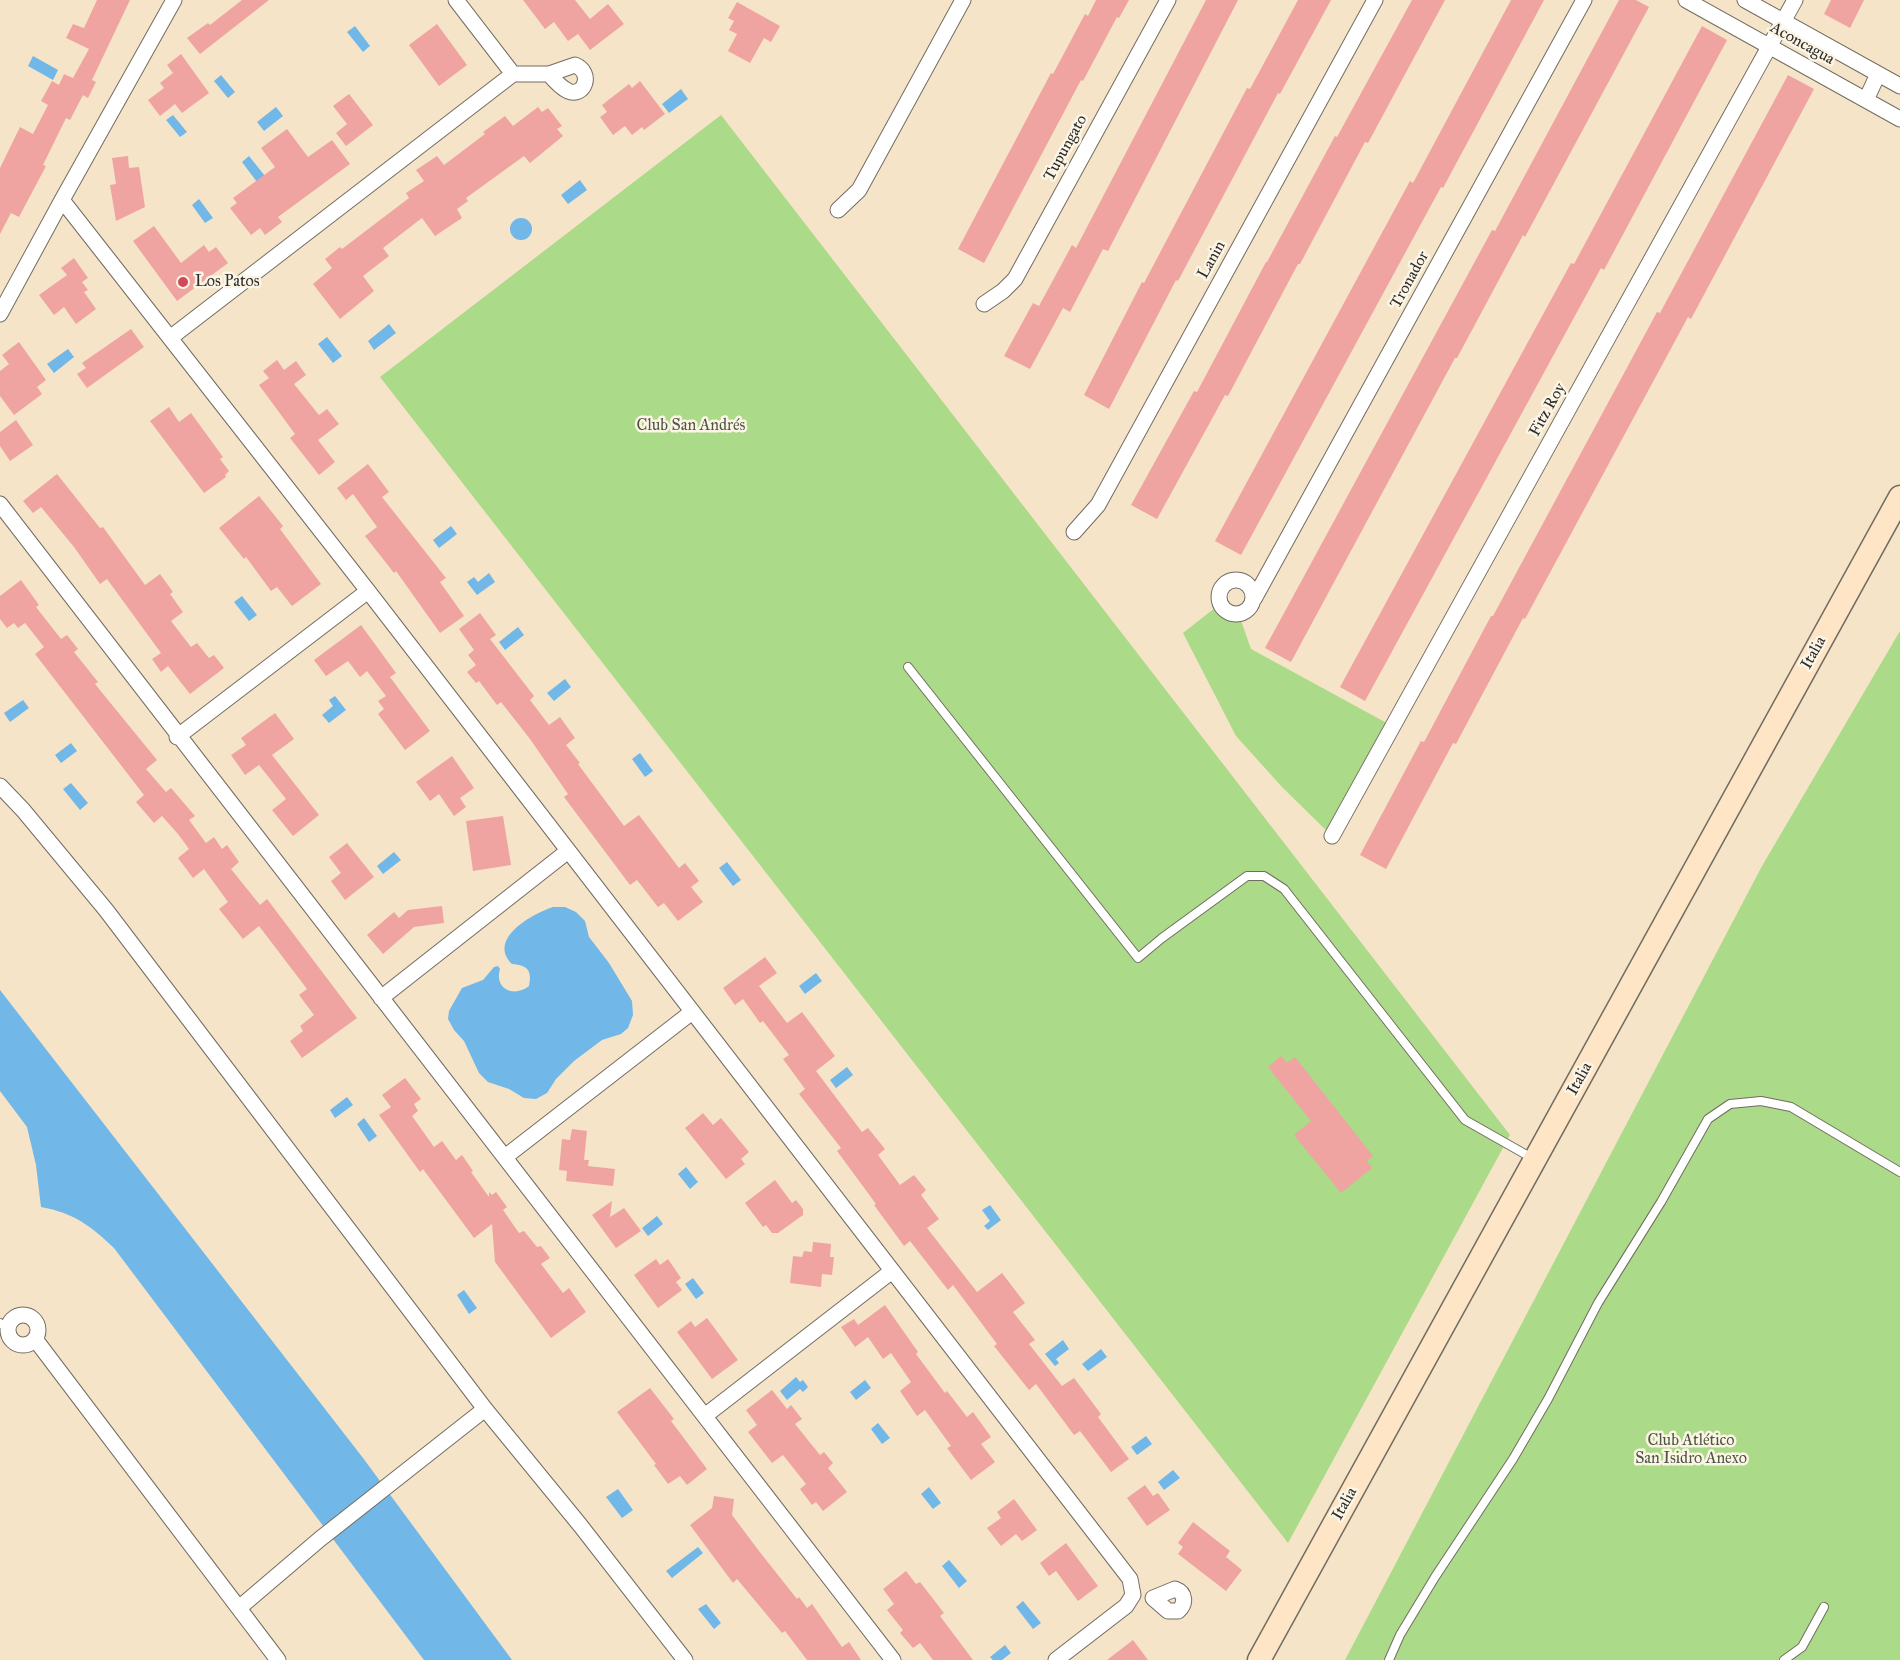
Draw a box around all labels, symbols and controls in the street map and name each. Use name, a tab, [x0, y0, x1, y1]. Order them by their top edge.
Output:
street label: Aconcagua	[1766, 18, 1838, 70]
street label: Tupungato	[1040, 112, 1092, 184]
street label: Lanin	[1194, 238, 1230, 282]
street label: Tronador	[1387, 248, 1433, 312]
place label: Los Patos	[195, 272, 260, 292]
marker: Los Patos	[176, 275, 190, 289]
street label: Fitz Roy	[1526, 380, 1570, 440]
park label: Club San Andrés	[637, 416, 745, 436]
street label: Italia	[1797, 633, 1831, 673]
street label: Italia	[1563, 1059, 1597, 1099]
park label: Club Atlético San Isidro Anexo	[1635, 1431, 1747, 1469]
street label: Italia	[1328, 1484, 1362, 1524]

